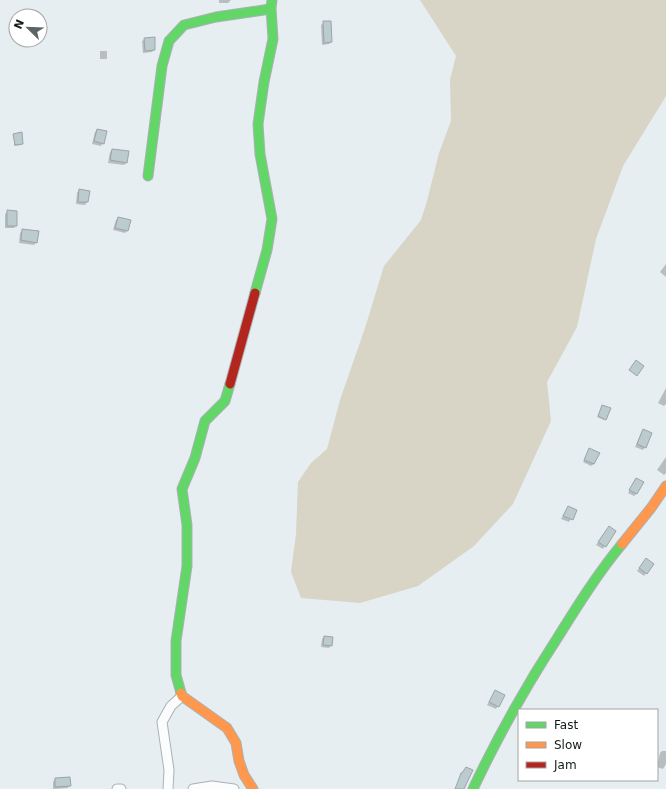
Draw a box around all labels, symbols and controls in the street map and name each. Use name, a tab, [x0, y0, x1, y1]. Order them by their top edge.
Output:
north arrow	[8, 8, 48, 48]
text: N	[11, 18, 27, 31]
legend	[518, 709, 658, 781]
text: Fast	[554, 718, 578, 732]
text: Slow	[554, 738, 582, 752]
text: Jam	[553, 758, 577, 772]

